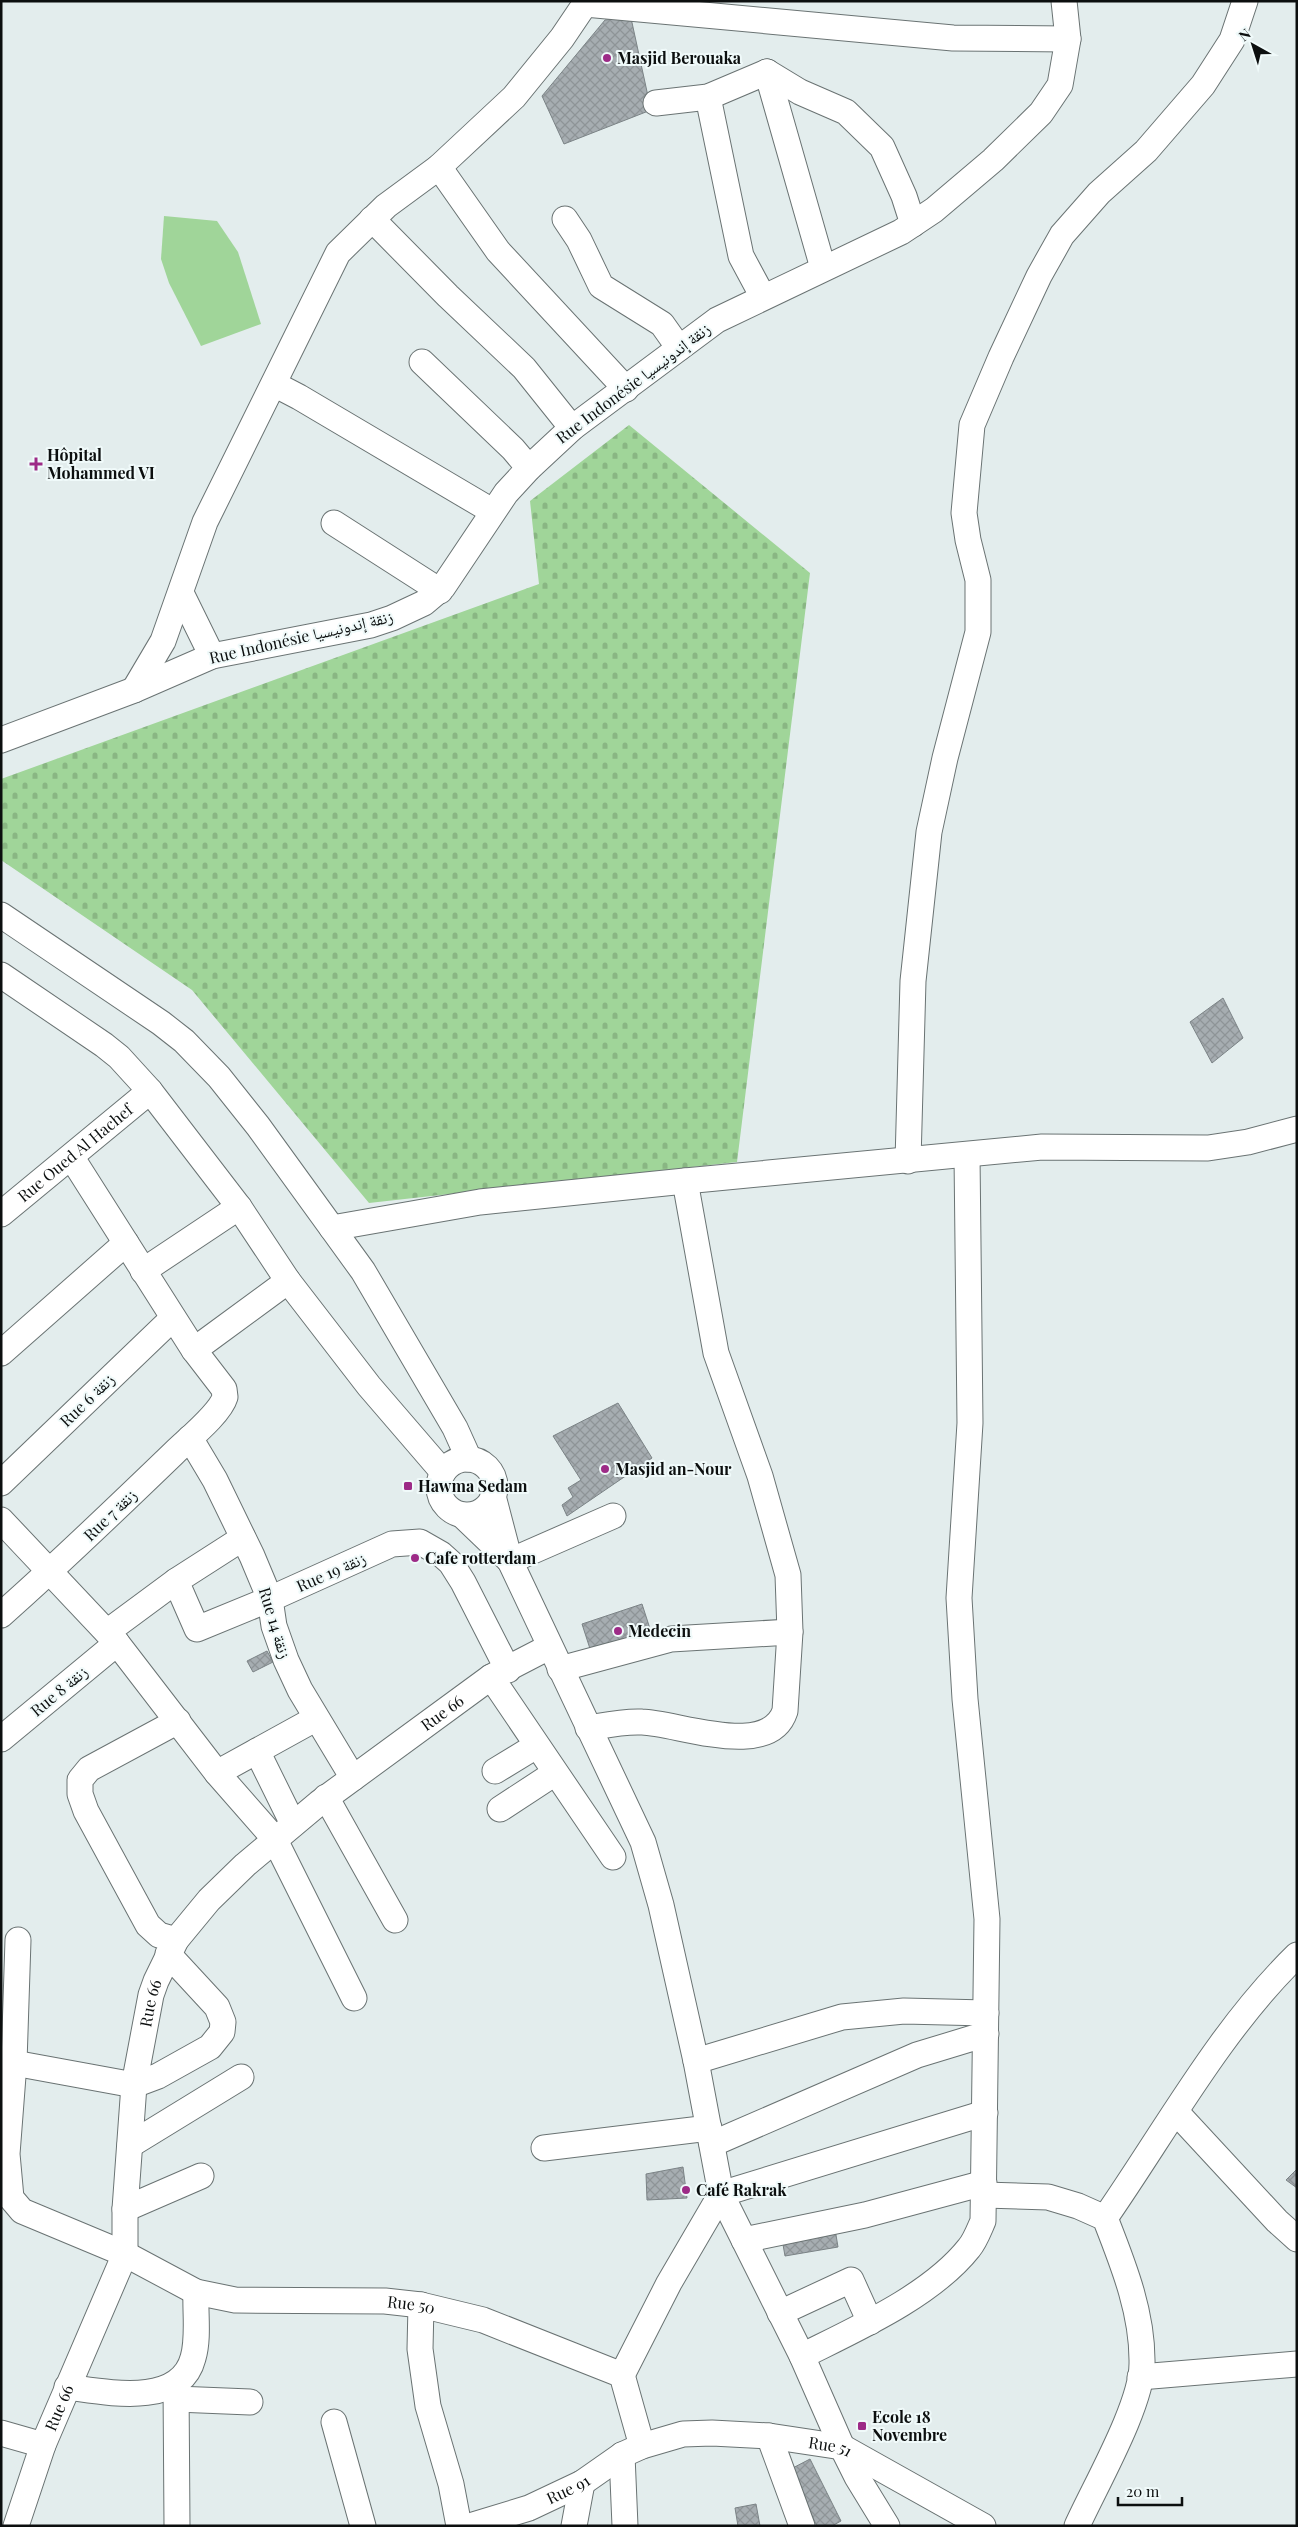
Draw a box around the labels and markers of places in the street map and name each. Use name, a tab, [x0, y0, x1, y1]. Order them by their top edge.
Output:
place label: Masjid Berouaka	[617, 47, 742, 68]
marker: Masjid Berouaka	[601, 52, 613, 64]
place label: Hôpital Mohammed VI	[47, 444, 155, 483]
marker: Hôpital Mohammed VI	[29, 457, 43, 471]
place label: Masjid an-Nour	[615, 1458, 732, 1479]
marker: Masjid an-Nour	[599, 1463, 611, 1475]
place label: Hawma Sedam	[418, 1475, 528, 1496]
marker: Hawma Sedam	[402, 1480, 414, 1492]
place label: Cafe rotterdam	[425, 1547, 537, 1568]
marker: Cafe rotterdam	[409, 1552, 421, 1564]
place label: Medecin	[628, 1620, 691, 1641]
marker: Medecin	[612, 1625, 624, 1637]
place label: Café Rakrak	[696, 2179, 787, 2200]
marker: Café Rakrak	[680, 2184, 692, 2196]
place label: Ecole 18 Novembre	[872, 2406, 947, 2445]
marker: Ecole 18 Novembre	[856, 2420, 868, 2432]

